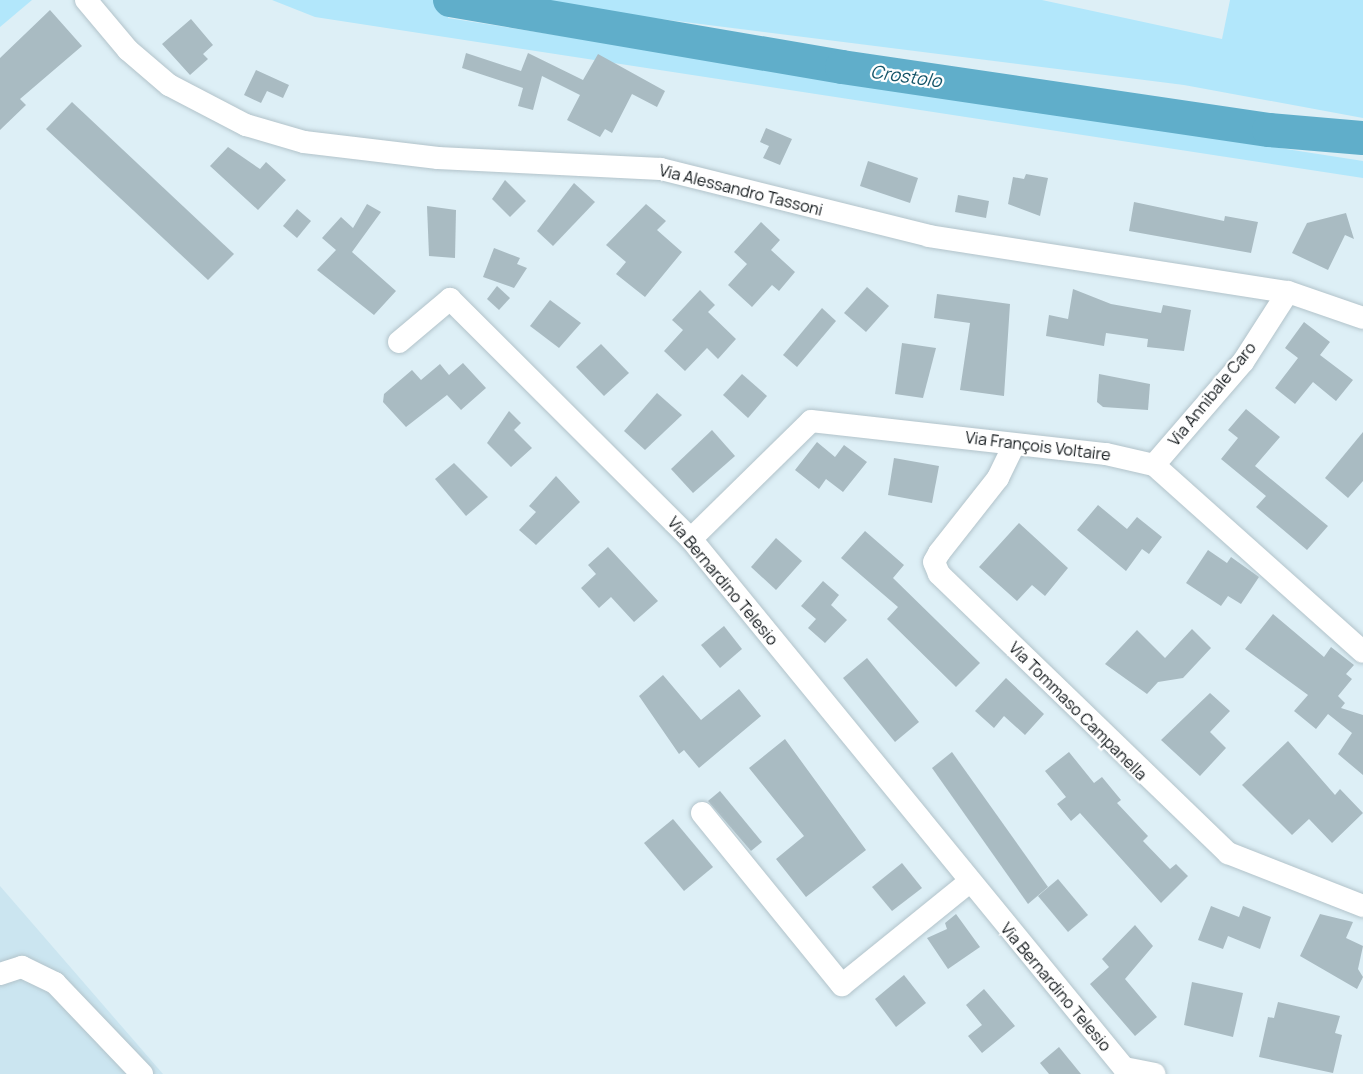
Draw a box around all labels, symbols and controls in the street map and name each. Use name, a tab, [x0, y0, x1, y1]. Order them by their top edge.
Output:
water label: Crostolo	[869, 60, 943, 92]
street label: Via Alessandro Tassoni	[657, 160, 825, 220]
street label: Via Annibale Caro	[1164, 338, 1260, 450]
street label: Via François Voltaire	[964, 428, 1112, 464]
street label: Via Bernardino Telesio	[664, 513, 782, 649]
street label: Via Tommaso Campanella	[1005, 638, 1151, 784]
street label: Via Bernardino Telesio	[997, 919, 1115, 1055]

